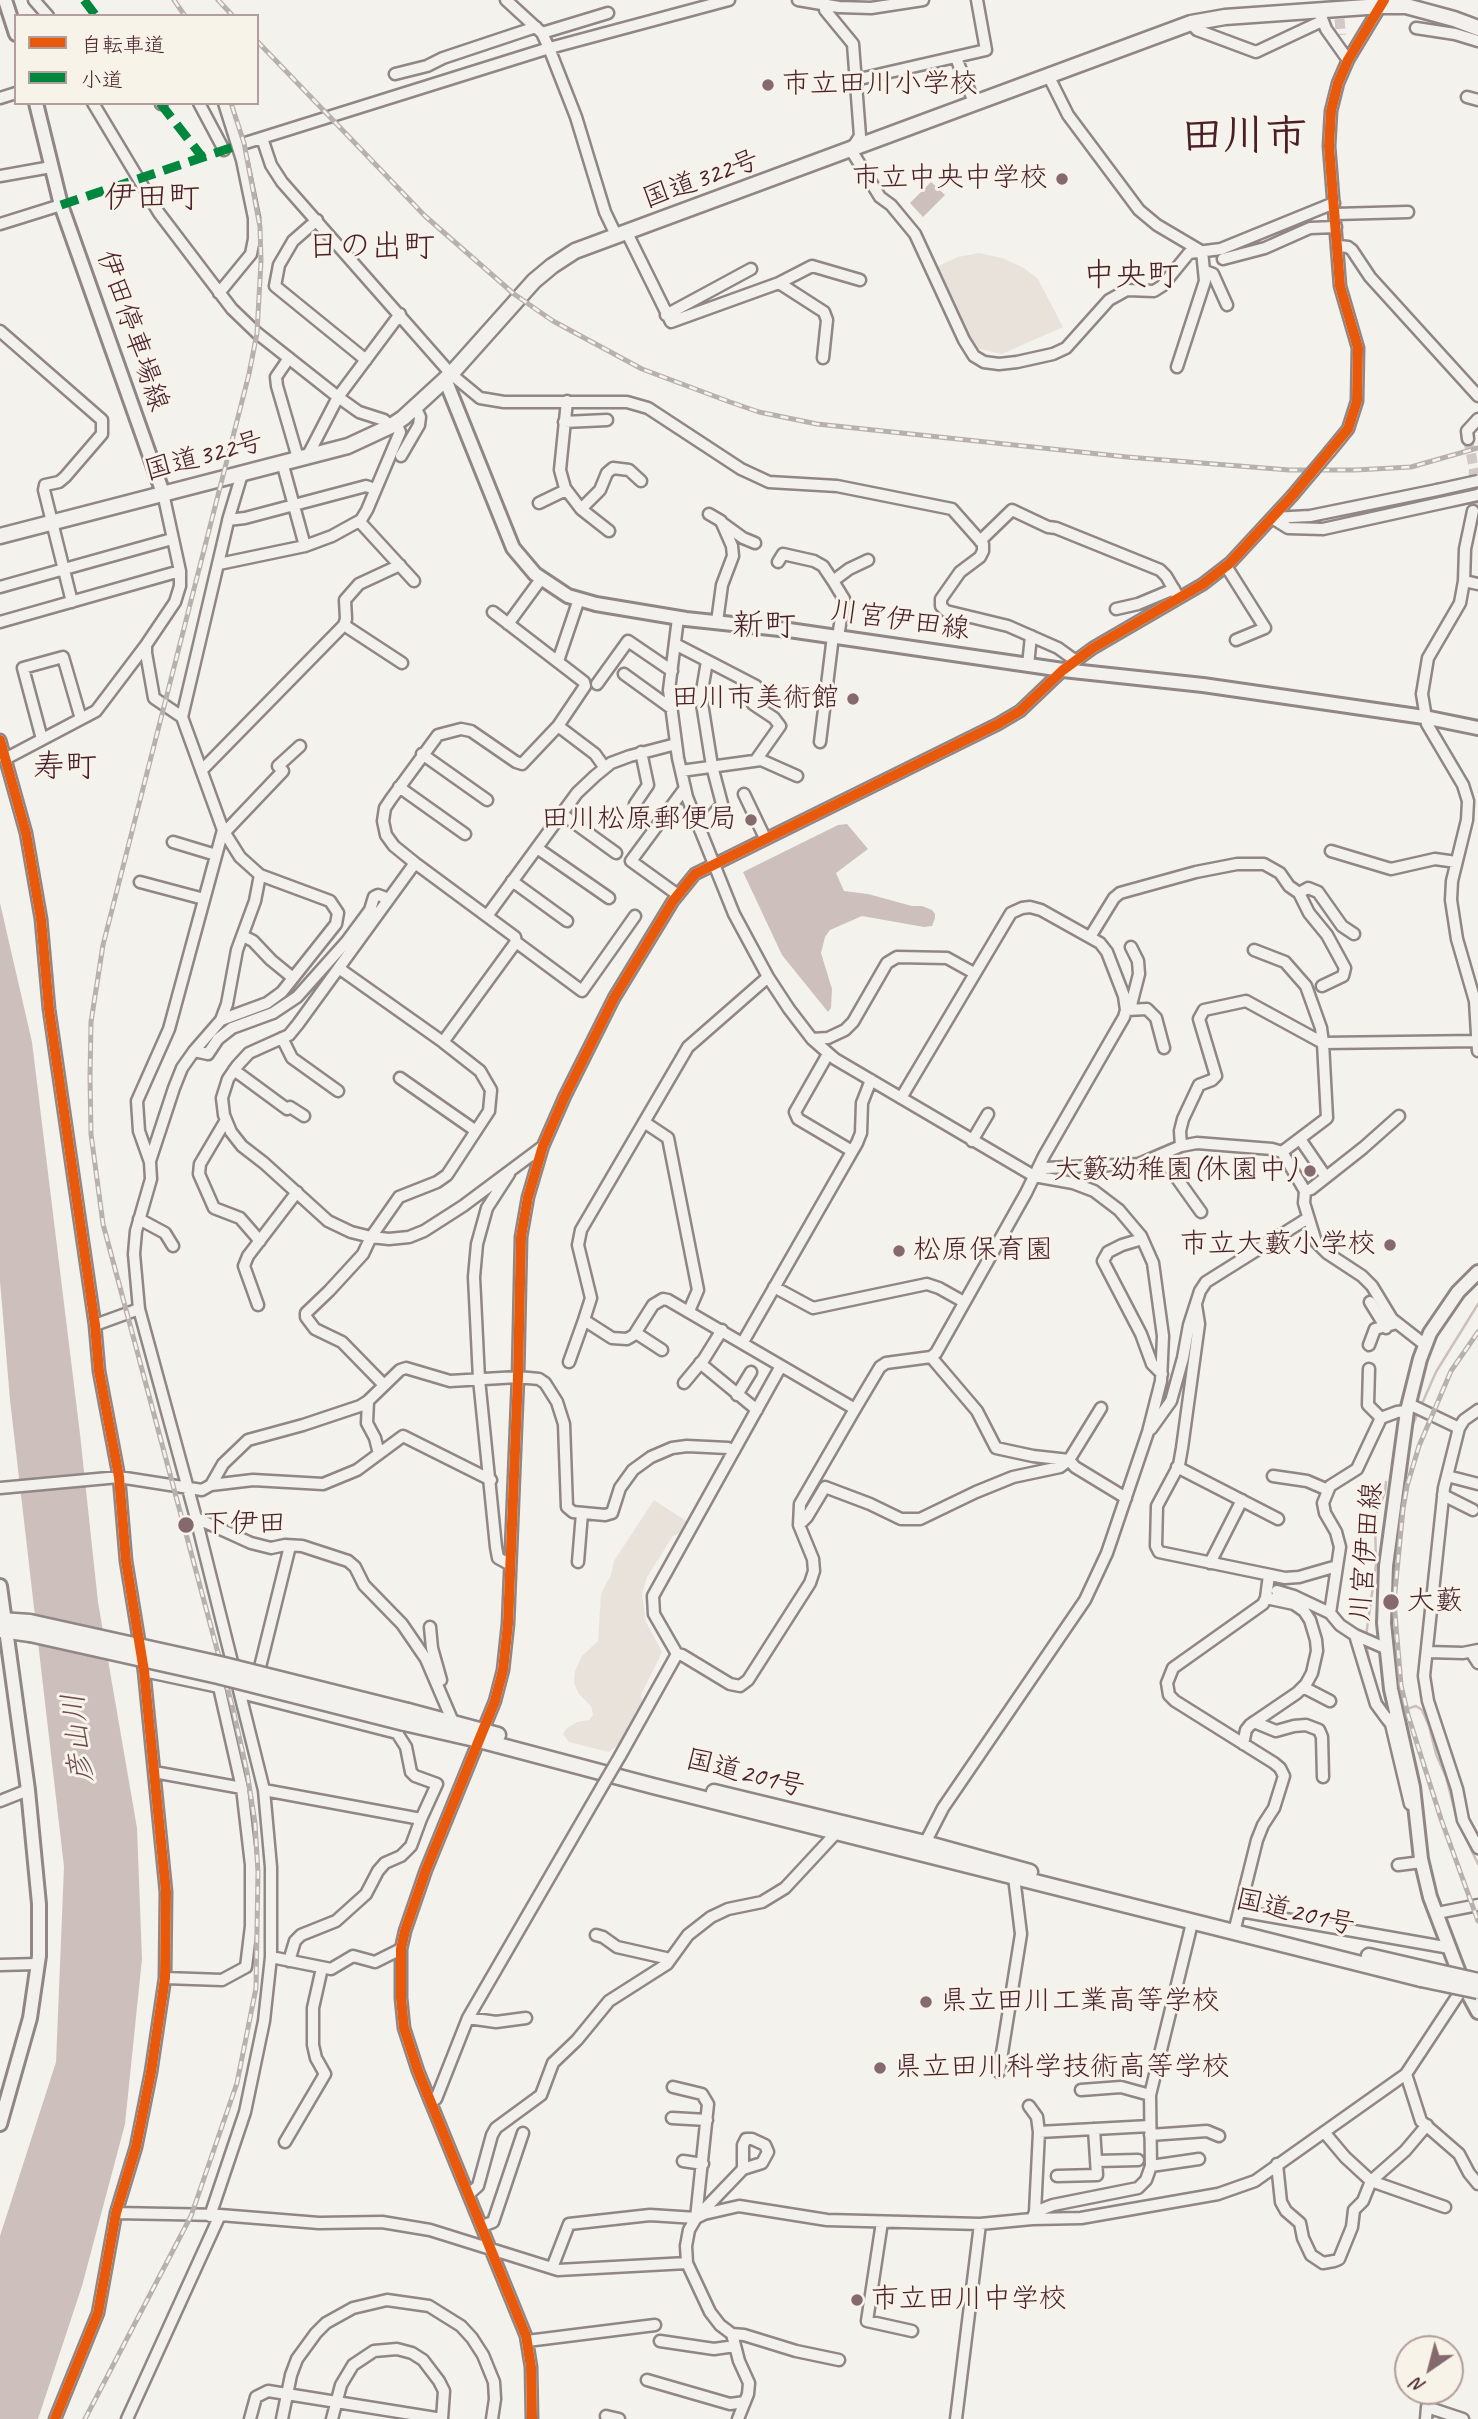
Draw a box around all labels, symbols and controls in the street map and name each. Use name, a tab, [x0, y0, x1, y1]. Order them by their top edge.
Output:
legend	[14, 14, 259, 105]
text: 自転車道	[81, 32, 165, 58]
text: 小道	[81, 67, 123, 93]
place label: 市立田川小学校	[782, 68, 978, 102]
marker: 市立田川小学校	[760, 77, 776, 93]
district label: 田川市	[1181, 113, 1307, 163]
street label: 国道322号	[638, 143, 764, 217]
place label: 市立中央中学校	[852, 162, 1048, 196]
marker: 市立中央中学校	[1054, 171, 1070, 187]
district label: 伊田町	[104, 180, 200, 218]
district label: 日の出町	[307, 229, 435, 267]
street label: 伊田停車場線	[89, 246, 175, 416]
district label: 中央町	[1083, 258, 1179, 296]
street label: 国道322号	[141, 425, 267, 489]
street label: 川宮伊田線	[828, 595, 972, 647]
district label: 新町	[732, 608, 796, 646]
place label: 田川市美術館	[671, 682, 839, 716]
marker: 田川市美術館	[845, 691, 861, 707]
district label: 寿町	[33, 749, 97, 787]
place label: 田川松原郵便局	[541, 803, 737, 837]
marker: 田川松原郵便局	[743, 812, 759, 828]
place label: 大籔幼稚園(休園中)	[1054, 1154, 1296, 1188]
marker: 大籔幼稚園(休園中)	[1302, 1163, 1318, 1179]
place label: 市立大藪小学校	[1180, 1228, 1376, 1262]
place label: 松原保育園	[913, 1234, 1053, 1268]
marker: 市立大藪小学校	[1382, 1237, 1398, 1253]
marker: 松原保育園	[891, 1243, 907, 1259]
street label: 川宮伊田線	[1344, 1481, 1390, 1623]
place label: 下伊田	[202, 1508, 286, 1542]
marker: 下伊田	[176, 1515, 196, 1535]
place label: 大藪	[1407, 1585, 1463, 1619]
marker: 大藪	[1381, 1592, 1401, 1612]
water label: 彦山川	[56, 1691, 102, 1785]
street label: 国道201号	[682, 1743, 808, 1805]
street label: 国道201号	[1232, 1883, 1358, 1943]
place label: 県立田川工業高等学校	[940, 1985, 1220, 2019]
marker: 県立田川工業高等学校	[918, 1994, 934, 2010]
place label: 県立田川科学技術高等学校	[894, 2051, 1230, 2085]
marker: 県立田川科学技術高等学校	[872, 2060, 888, 2076]
place label: 市立田川中学校	[871, 2283, 1067, 2317]
marker: 市立田川中学校	[849, 2292, 865, 2308]
north arrow	[1394, 2335, 1464, 2405]
text: N	[1406, 2372, 1430, 2399]

